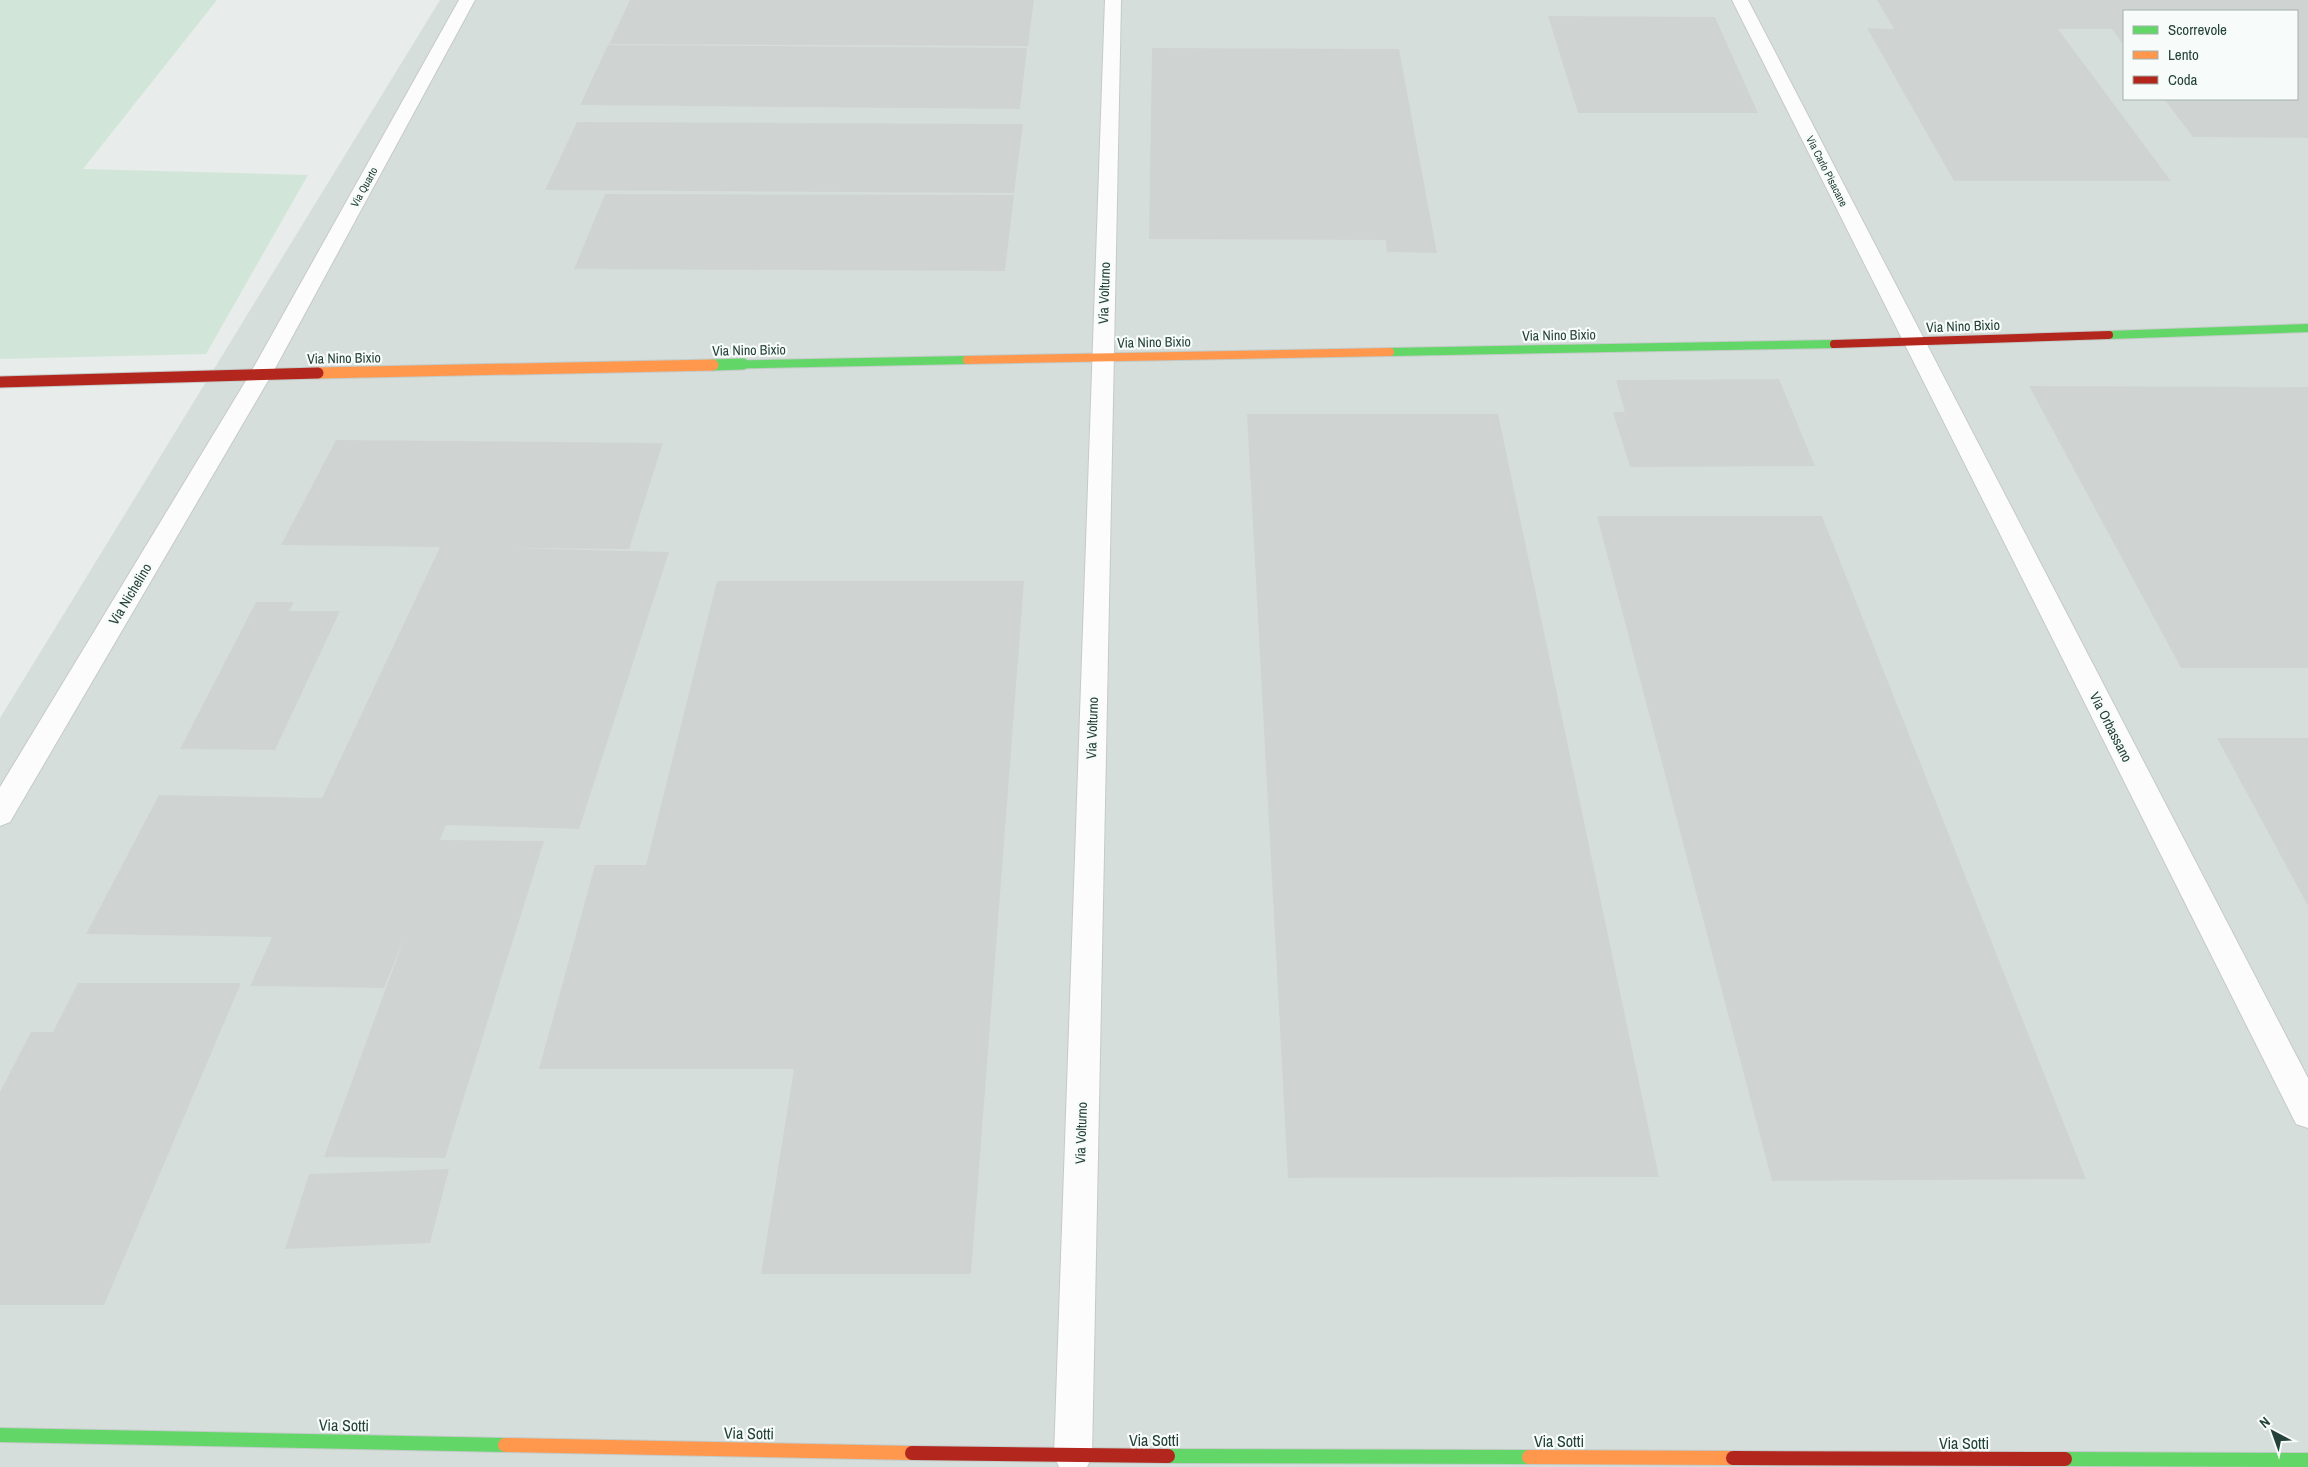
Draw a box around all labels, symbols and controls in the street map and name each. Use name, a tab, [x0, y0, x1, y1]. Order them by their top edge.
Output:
legend	[2123, 10, 2298, 100]
text: Scorrevole	[2168, 19, 2227, 40]
text: Lento	[2168, 44, 2199, 65]
text: Coda	[2168, 69, 2198, 90]
street label: Via Carlo Pisacane	[1803, 133, 1851, 209]
street label: Via Quarto	[347, 165, 381, 209]
street label: Via Volturno	[1094, 262, 1114, 324]
street label: Via Nino Bixio	[1926, 316, 2000, 336]
street label: Via Nino Bixio	[1522, 325, 1596, 345]
street label: Via Nino Bixio	[1117, 332, 1191, 352]
street label: Via Nino Bixio	[712, 340, 786, 360]
street label: Via Nino Bixio	[307, 348, 381, 368]
street label: Via Nichelino	[105, 560, 155, 628]
street label: Via Orbassano	[2086, 689, 2136, 765]
street label: Via Volturno	[1082, 697, 1102, 759]
street label: Via Volturno	[1071, 1102, 1091, 1164]
north arrow	[2248, 1407, 2298, 1457]
text: N	[2255, 1413, 2274, 1432]
street label: Via Sotti	[319, 1414, 369, 1436]
street label: Via Sotti	[724, 1422, 774, 1444]
street label: Via Sotti	[1129, 1429, 1179, 1451]
street label: Via Sotti	[1534, 1430, 1584, 1452]
street label: Via Sotti	[1939, 1432, 1989, 1454]

